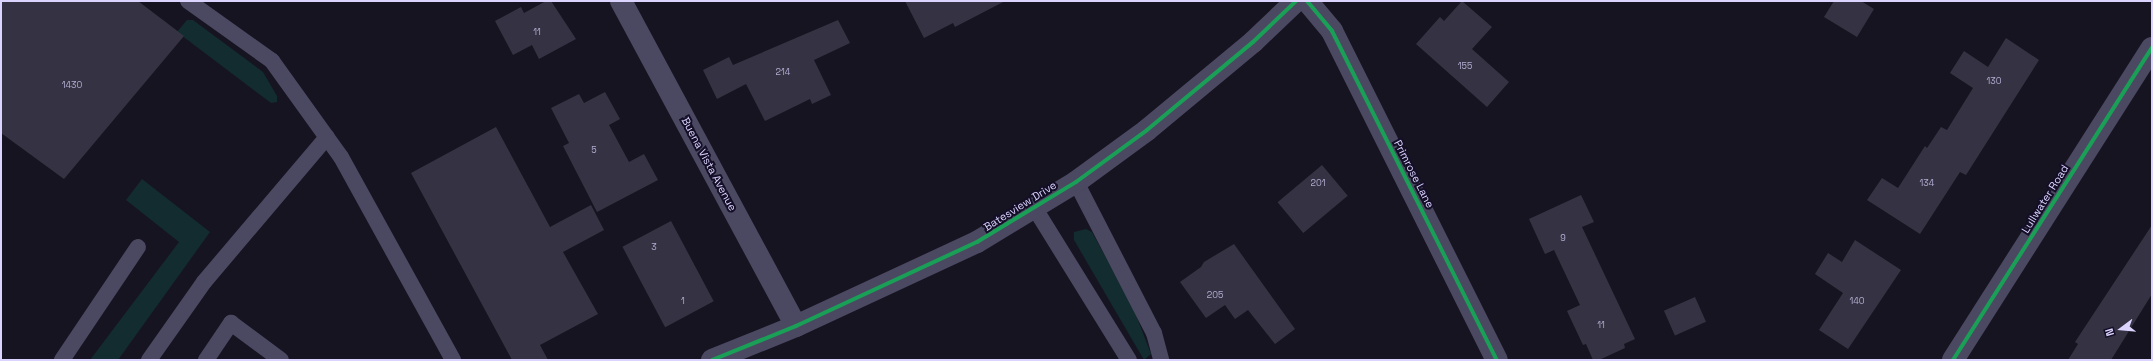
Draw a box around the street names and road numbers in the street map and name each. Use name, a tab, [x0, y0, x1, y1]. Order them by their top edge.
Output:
street label: Buena Vista Avenue	[679, 115, 739, 213]
street label: Primrose Lane	[1391, 138, 1437, 210]
street label: Lullwater Road	[2019, 162, 2071, 236]
street label: Batesview Drive	[981, 178, 1059, 234]

